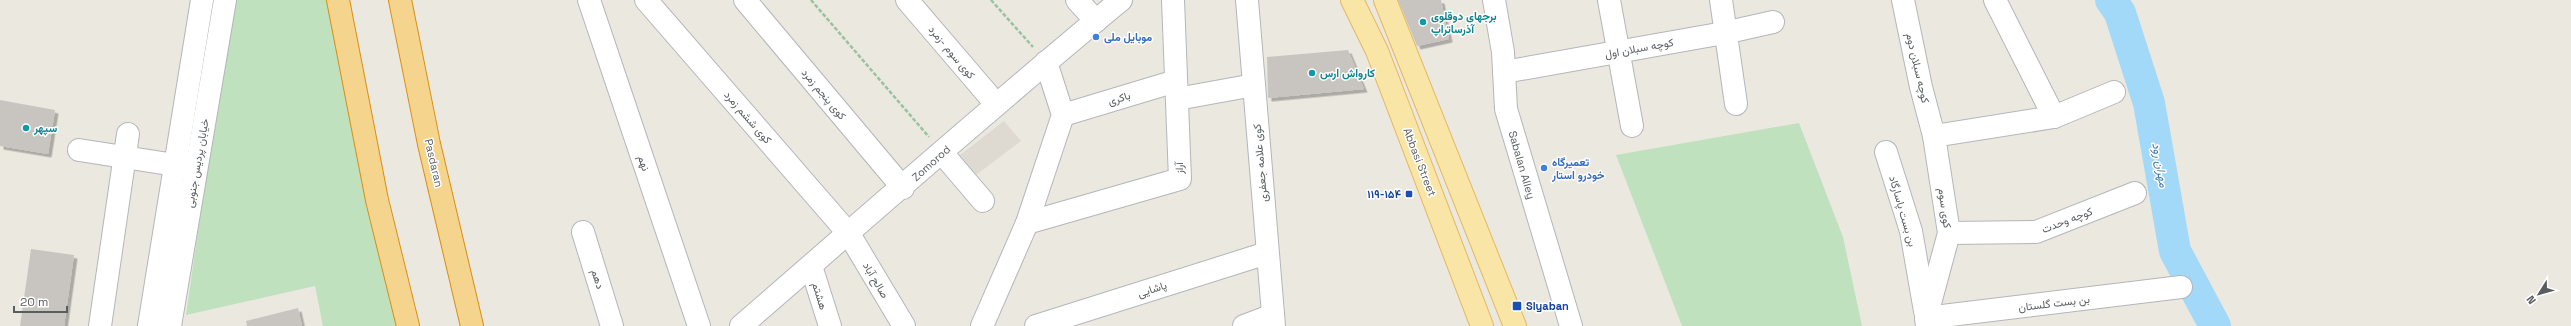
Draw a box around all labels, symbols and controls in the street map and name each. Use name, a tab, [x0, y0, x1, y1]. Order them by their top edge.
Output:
place label: برجهای دوقلوی آذرساتراپ	[1431, 9, 1497, 37]
marker: برجهای دوقلوی آذرساتراپ	[1418, 17, 1428, 27]
street label: کوی سوم -زمرد	[925, 22, 978, 82]
place label: موبایل ملی	[1104, 30, 1152, 44]
street label: کوچه سبلان دوم	[1902, 31, 1933, 105]
marker: موبایل ملی	[1091, 32, 1101, 42]
street label: کوچه سبلان اول	[1604, 35, 1675, 62]
street label: کوی پنجم زمرد	[798, 66, 849, 123]
place label: کارواش ارس	[1320, 66, 1375, 80]
marker: کارواش ارس	[1307, 68, 1317, 78]
street label: کوی ششم زمرد	[720, 88, 775, 147]
street label: باکری	[1106, 88, 1132, 108]
street label: خیابان پردیس جنوبی	[182, 117, 213, 209]
place label: سپهر	[33, 121, 57, 136]
marker: سپهر	[21, 123, 31, 133]
street label: کوی علامه جعفری	[1250, 123, 1270, 203]
street label: Abbasi Street	[1401, 126, 1439, 198]
street label: Sabalan Alley	[1506, 129, 1538, 201]
street label: Pasdaran	[422, 138, 446, 188]
water label: مهران رود	[2148, 141, 2172, 189]
street label: Zomorod	[909, 142, 953, 184]
street label: نهم	[634, 153, 653, 173]
place label: تعمیرگاه خودرو استار	[1551, 155, 1605, 182]
street label: آراز	[1172, 160, 1186, 175]
marker: تعمیرگاه خودرو استار	[1539, 163, 1549, 173]
street label: بن بست پاسارگاد	[1885, 174, 1920, 248]
place label: ۱۱۹-۱۵۴	[1367, 187, 1401, 201]
street label: کوی سوم	[1934, 187, 1955, 229]
marker: ۱۱۹-۱۵۴	[1404, 189, 1414, 199]
street label: کوچه وحدت	[2040, 204, 2095, 237]
street label: صالح آباد	[859, 259, 892, 301]
street label: دهم	[587, 267, 608, 291]
north arrow	[2519, 274, 2559, 314]
street label: پاشایی	[1136, 278, 1169, 301]
street label: هشتم	[808, 281, 831, 312]
scale bar	[14, 288, 67, 314]
street label: بن بست گلستان	[2018, 292, 2090, 314]
text: N	[2523, 293, 2539, 307]
text: 20 m	[20, 294, 48, 310]
place label: Siyaban	[1526, 299, 1569, 313]
marker: Siyaban	[1511, 300, 1523, 312]

